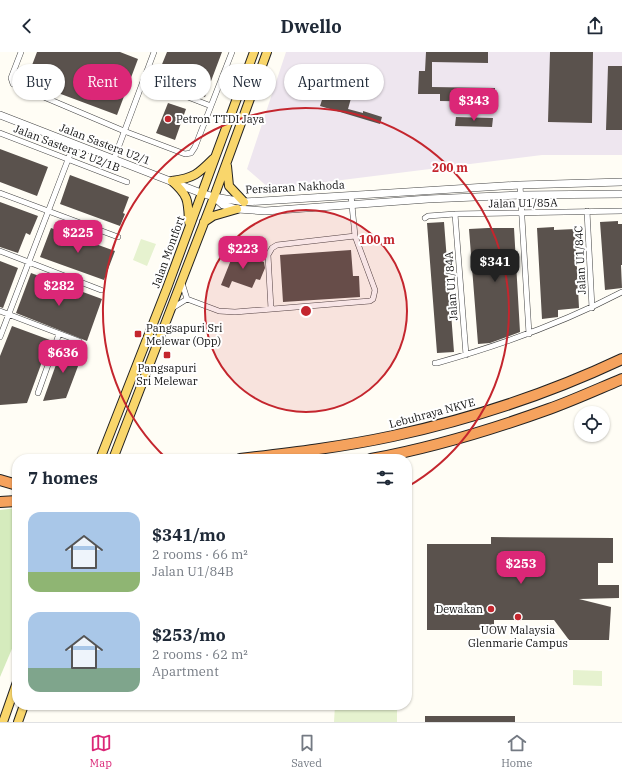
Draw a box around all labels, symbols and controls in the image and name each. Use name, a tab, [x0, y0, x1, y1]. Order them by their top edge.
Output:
icon: back	[16, 15, 38, 37]
text: Dwello	[280, 15, 342, 38]
icon: share	[584, 15, 606, 37]
chip: Buy	[12, 64, 65, 100]
chip: Rent	[73, 64, 132, 100]
chip: Filters	[140, 64, 211, 100]
chip: New	[219, 64, 276, 100]
chip: Apartment	[284, 64, 384, 100]
pin: $343	[450, 88, 498, 122]
text: $343	[458, 92, 490, 109]
place label: Petron TTDI Jaya	[176, 112, 264, 126]
marker: Petron TTDI Jaya	[163, 114, 173, 124]
street label: Jalan Sastera U2/1	[58, 120, 152, 168]
street label: Jalan Sastera 2 U2/1B	[12, 121, 122, 175]
text: 200 m	[432, 160, 468, 175]
street label: Persiaran Nakhoda	[245, 177, 345, 197]
street label: Jalan U1/85A	[488, 195, 558, 211]
street label: Jalan Montfort	[149, 214, 188, 290]
pin: $225	[54, 220, 102, 254]
text: $225	[62, 224, 94, 241]
street label: Jalan U1/84C	[571, 225, 589, 295]
text: 100 m	[359, 232, 395, 247]
pin: $223	[219, 236, 267, 270]
text: $223	[227, 240, 259, 257]
pin: $341	[471, 249, 519, 283]
street label: Jalan U1/84A	[442, 250, 460, 321]
text: $341	[479, 253, 511, 270]
pin: $282	[35, 273, 83, 307]
text: $282	[43, 277, 75, 294]
centre of rings	[299, 304, 313, 318]
place label: Pangsapuri Sri Melewar (Opp)	[146, 321, 223, 348]
marker: Pangsapuri Sri Melewar (Opp)	[133, 329, 143, 339]
pin: $636	[39, 340, 87, 374]
text: $636	[47, 344, 79, 361]
marker: Pangsapuri Sri Melewar	[162, 350, 172, 360]
place label: Pangsapuri Sri Melewar	[136, 361, 198, 388]
street label: Lebuhraya NKVE	[388, 395, 476, 431]
map controls	[574, 406, 610, 442]
button: locate	[574, 406, 610, 442]
text: 7 homes	[28, 467, 98, 489]
icon: filters	[374, 467, 396, 489]
text: $341/mo	[152, 524, 226, 546]
icon: home	[60, 528, 108, 576]
text: 2 rooms · 66 m²	[152, 546, 248, 563]
pin: $253	[497, 551, 545, 585]
text: $253	[505, 555, 537, 572]
text: Jalan U1/84B	[152, 563, 234, 580]
place label: Dewakan	[435, 602, 483, 616]
marker: Dewakan	[486, 604, 496, 614]
marker: UOW Malaysia Glenmarie Campus	[513, 612, 523, 622]
place label: UOW Malaysia Glenmarie Campus	[468, 623, 568, 650]
text: $253/mo	[152, 624, 226, 646]
icon: home	[60, 628, 108, 676]
text: 2 rooms · 62 m²	[152, 646, 248, 663]
text: Apartment	[152, 663, 219, 680]
tab: Map	[90, 732, 112, 770]
tab: Saved	[291, 732, 322, 770]
tab: Home	[501, 732, 532, 770]

